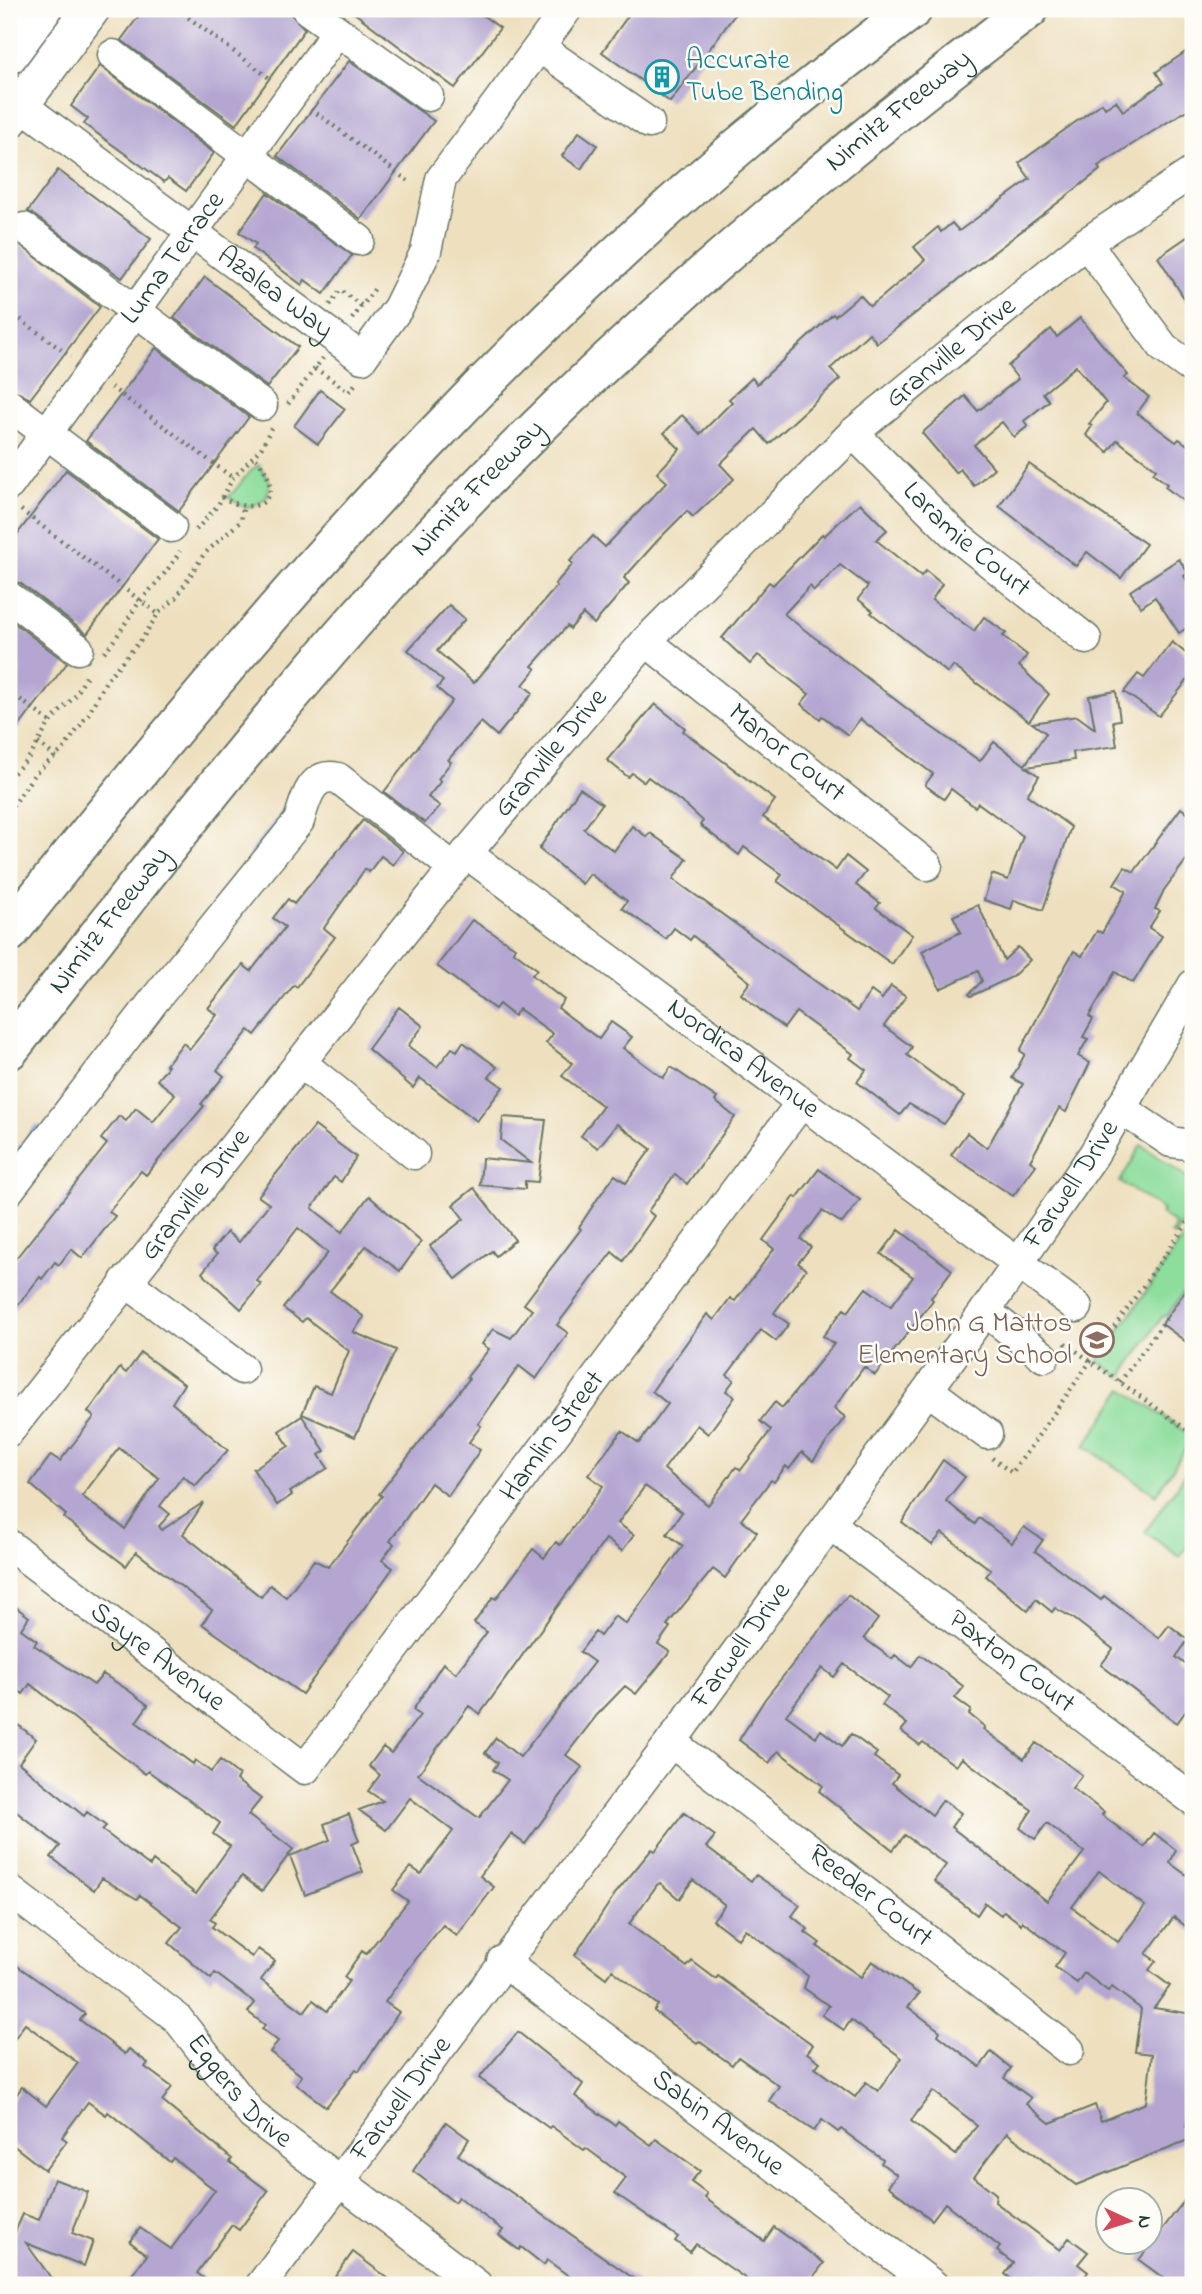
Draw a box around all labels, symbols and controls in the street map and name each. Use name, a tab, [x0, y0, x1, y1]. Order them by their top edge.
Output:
street label: Nimitz Freeway	[817, 40, 981, 183]
place label: Accurate Tube Bending	[686, 41, 843, 114]
building icon: Accurate Tube Bending	[643, 58, 681, 96]
street label: Luma Terrace	[111, 183, 236, 334]
street label: Azalea Way	[208, 236, 342, 350]
street label: Granville Drive	[877, 287, 1026, 419]
street label: Nimitz Freeway	[401, 410, 554, 566]
street label: Laramie Court	[892, 472, 1040, 608]
street label: Granville Drive	[484, 679, 618, 827]
street label: Manor Court	[719, 693, 854, 813]
street label: Nimitz Freeway	[39, 838, 181, 1003]
street label: Nordica Avenue	[658, 988, 828, 1130]
street label: Farwell Drive	[1013, 1112, 1130, 1258]
street label: Granville Drive	[130, 1120, 261, 1270]
place label: John G Mattos Elementary School	[857, 1304, 1072, 1377]
school or university icon: John G Mattos Elementary School	[1078, 1321, 1116, 1359]
street label: Hamlin Street	[490, 1362, 615, 1510]
street label: Farwell Drive	[681, 1573, 802, 1718]
street label: Sayre Avenue	[81, 1592, 234, 1722]
street label: Paxton Court	[939, 1600, 1084, 1724]
street label: Reeder Court	[799, 1835, 942, 1958]
street label: Eggers Drive	[176, 2025, 301, 2159]
street label: Farwell Drive	[340, 2027, 463, 2171]
street label: Sabin Avenue	[643, 2060, 793, 2187]
north arrow	[1094, 2186, 1164, 2256]
text: N	[1130, 2215, 1157, 2230]

